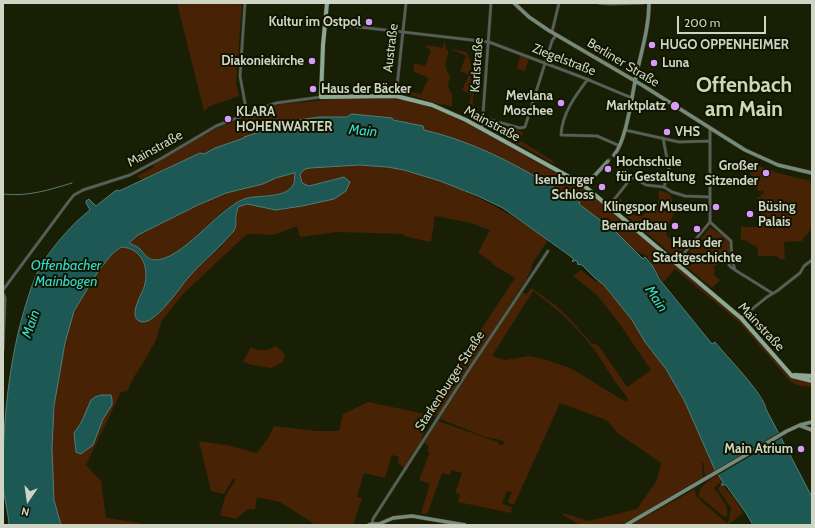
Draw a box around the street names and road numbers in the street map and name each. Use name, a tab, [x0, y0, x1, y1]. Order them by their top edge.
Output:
street label: Austraße	[380, 23, 402, 73]
street label: Berliner Straße	[584, 35, 662, 91]
street label: Karlstraße	[467, 37, 487, 93]
street label: Ziegelstraße	[530, 41, 598, 79]
street label: Mainstraße	[461, 103, 523, 145]
street label: Mainstraße	[125, 127, 185, 171]
street label: Mainstraße	[735, 299, 787, 355]
street label: Starkenburger Straße	[412, 328, 488, 434]

